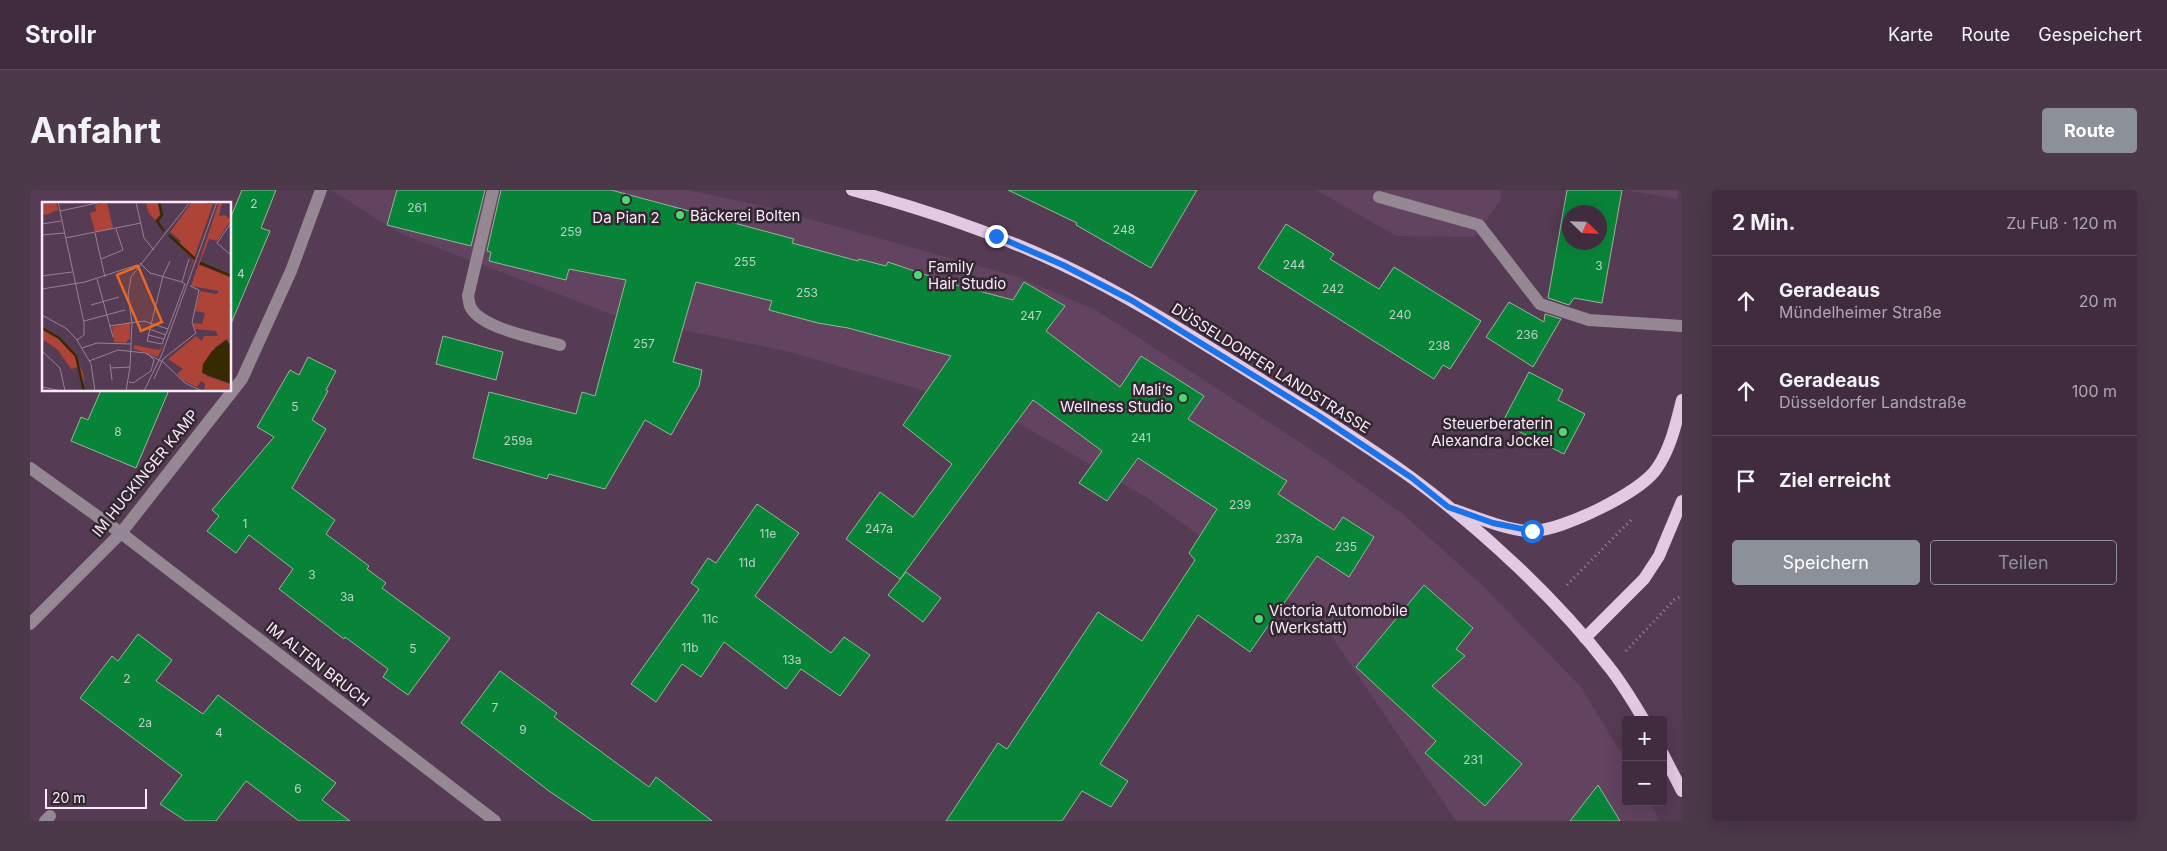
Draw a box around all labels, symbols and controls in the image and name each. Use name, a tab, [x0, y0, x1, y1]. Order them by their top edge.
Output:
text: Strollr	[25, 20, 96, 49]
text: Karte	[1888, 24, 1933, 45]
text: Route	[1961, 24, 2010, 45]
text: Gespeichert	[2038, 24, 2142, 45]
button: Route	[2042, 108, 2137, 153]
text: Anfahrt	[30, 109, 161, 151]
marker: Da Pian 2	[620, 194, 632, 206]
house number: 2	[250, 196, 258, 211]
house number: 261	[407, 200, 427, 215]
inset map	[42, 202, 231, 391]
north arrow	[1562, 205, 1607, 250]
place label: Bäckerei Bolten	[690, 206, 800, 225]
place label: Da Pian 2	[592, 208, 660, 227]
marker: Bäckerei Bolten	[674, 209, 686, 221]
text: 2 Min.	[1732, 210, 1796, 235]
text: Zu Fuß · 120 m	[2006, 213, 2117, 233]
house number: 248	[1113, 222, 1135, 237]
house number: 259	[560, 224, 582, 239]
route end	[985, 225, 1008, 248]
house number: 255	[734, 254, 756, 269]
place label: Family Hair Studio	[928, 257, 1006, 293]
house number: 244	[1283, 257, 1306, 272]
house number: 3	[1595, 258, 1603, 273]
house number: 4	[237, 266, 245, 281]
marker: Family Hair Studio	[912, 269, 924, 281]
text: Geradeaus	[1779, 279, 1880, 302]
house number: 242	[1322, 281, 1344, 296]
house number: 253	[796, 285, 818, 300]
icon: ahead	[1732, 287, 1760, 315]
text: 20 m	[2079, 291, 2117, 311]
street label: DÜSSELDORFER LANDSTRASSE	[1168, 299, 1374, 437]
text: Mündelheimer Straße	[1779, 302, 1942, 322]
house number: 240	[1389, 307, 1411, 322]
house number: 247	[1020, 308, 1042, 323]
house number: 236	[1516, 327, 1538, 342]
house number: 257	[633, 336, 655, 351]
house number: 238	[1428, 338, 1450, 353]
text: Geradeaus	[1779, 369, 1880, 392]
icon: ahead	[1732, 377, 1760, 405]
place label: Mali‘s Wellness Studio	[1060, 380, 1173, 416]
text: 100 m	[2072, 381, 2117, 401]
marker: Mali‘s Wellness Studio	[1177, 392, 1189, 404]
text: Düsseldorfer Landstraße	[1779, 392, 1966, 412]
house number: 5	[291, 399, 299, 414]
street label: IM HUCKINGER KAMP	[88, 406, 202, 540]
place label: Steuerberaterin Alexandra Jockel	[1431, 414, 1553, 450]
house number: 8	[114, 424, 122, 439]
marker: Steuerberaterin Alexandra Jockel	[1557, 426, 1569, 438]
house number: 241	[1131, 430, 1151, 445]
house number: 259a	[504, 433, 532, 448]
icon: arrive	[1732, 467, 1760, 495]
text: Ziel erreicht	[1779, 469, 1891, 492]
house number: 239	[1229, 497, 1251, 512]
house number: 1	[243, 516, 247, 531]
route start	[1521, 520, 1544, 543]
house number: 247a	[865, 521, 893, 536]
house number: 11e	[760, 526, 776, 541]
house number: 237a	[1275, 531, 1303, 546]
house number: 235	[1335, 539, 1357, 554]
button: Speichern	[1732, 540, 1920, 585]
button: Teilen	[1930, 540, 2117, 585]
house number: 11d	[738, 555, 756, 570]
house number: 3	[308, 567, 316, 582]
house number: 3a	[340, 589, 354, 604]
place label: Victoria Automobile (Werkstatt)	[1269, 601, 1408, 637]
house number: 11c	[702, 611, 718, 626]
marker: Victoria Automobile (Werkstatt)	[1253, 613, 1265, 625]
street label: IM ALTEN BRUCH	[262, 618, 374, 710]
house number: 11b	[681, 640, 699, 655]
house number: 5	[409, 641, 417, 656]
house number: 13a	[782, 652, 802, 667]
house number: 2	[123, 671, 131, 686]
house number: 7	[492, 700, 499, 715]
house number: 2a	[138, 715, 152, 730]
map controls	[1622, 716, 1667, 806]
button: +	[1622, 716, 1667, 761]
house number: 9	[519, 722, 527, 737]
house number: 4	[215, 725, 223, 740]
house number: 231	[1463, 752, 1483, 767]
button: −	[1622, 761, 1667, 806]
house number: 6	[294, 781, 302, 796]
scale bar	[45, 786, 148, 809]
text: 20 m	[52, 789, 86, 806]

